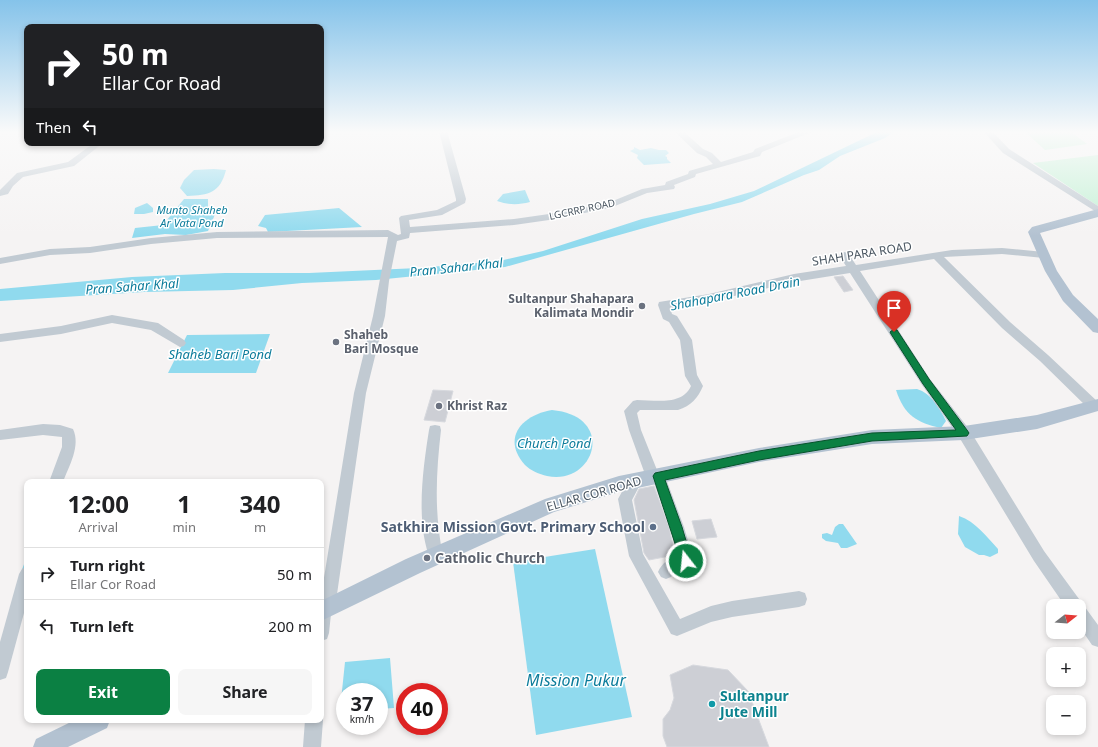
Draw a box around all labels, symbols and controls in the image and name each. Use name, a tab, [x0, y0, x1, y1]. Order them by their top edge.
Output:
text: 50 m	[102, 35, 169, 73]
icon: right	[36, 40, 88, 92]
text: Ellar Cor Road	[102, 71, 221, 95]
icon: left	[79, 116, 101, 138]
text: Then	[36, 117, 71, 137]
street label: LGCRRP ROAD	[548, 195, 616, 223]
water label: Munto Shaheb Ar Vata Pond	[156, 202, 228, 230]
street label: SHAH PARA ROAD	[811, 237, 913, 270]
water label: Pran Sahar Khal	[409, 253, 504, 281]
water label: Shahapara Road Drain	[669, 272, 801, 314]
water label: Pran Sahar Khal	[85, 274, 180, 298]
place label: Sultanpur Shahapara Kalimata Mondir	[508, 290, 635, 321]
pin	[877, 291, 911, 332]
icon: arrive	[883, 297, 905, 319]
marker: Sultanpur Shahapara Kalimata Mondir	[637, 301, 647, 311]
place label: Shaheb Bari Mosque	[344, 326, 419, 357]
marker: Shaheb Bari Mosque	[331, 337, 341, 347]
water label: Shaheb Bari Pond	[168, 345, 272, 363]
place label: Khrist Raz	[447, 397, 507, 414]
marker: Khrist Raz	[434, 401, 444, 411]
water label: Church Pond	[517, 434, 592, 452]
street label: ELLAR COR ROAD	[545, 472, 643, 515]
text: 12:00	[67, 487, 129, 520]
text: 1	[177, 487, 191, 520]
text: 340	[239, 487, 281, 520]
place label: Satkhira Mission Govt. Primary School	[381, 517, 645, 536]
text: Arrival	[78, 518, 118, 536]
text: min	[172, 518, 196, 536]
text: m	[254, 518, 266, 536]
marker: Satkhira Mission Govt. Primary School	[648, 522, 658, 532]
position arrow	[665, 540, 707, 582]
place label: Catholic Church	[435, 548, 545, 567]
marker: Catholic Church	[422, 553, 432, 563]
text: Turn right	[70, 555, 145, 575]
icon: right	[36, 563, 58, 585]
text: 50 m	[277, 564, 312, 584]
text: Ellar Cor Road	[70, 575, 156, 593]
north arrow	[1046, 599, 1086, 639]
map controls	[1046, 599, 1086, 735]
icon: left	[36, 615, 58, 637]
text: Turn left	[70, 616, 134, 636]
text: 200 m	[268, 616, 312, 636]
button: +	[1046, 647, 1086, 687]
button: Exit	[36, 669, 170, 715]
button: Share	[178, 669, 312, 715]
water label: Mission Pukur	[526, 669, 627, 691]
speed limit sign: 40	[396, 683, 448, 735]
place label: Sultanpur Jute Mill	[718, 686, 789, 721]
text: 37	[351, 690, 373, 717]
button: −	[1046, 695, 1086, 735]
marker: Sultanpur Jute Mill	[707, 699, 717, 709]
text: km/h	[350, 712, 374, 726]

